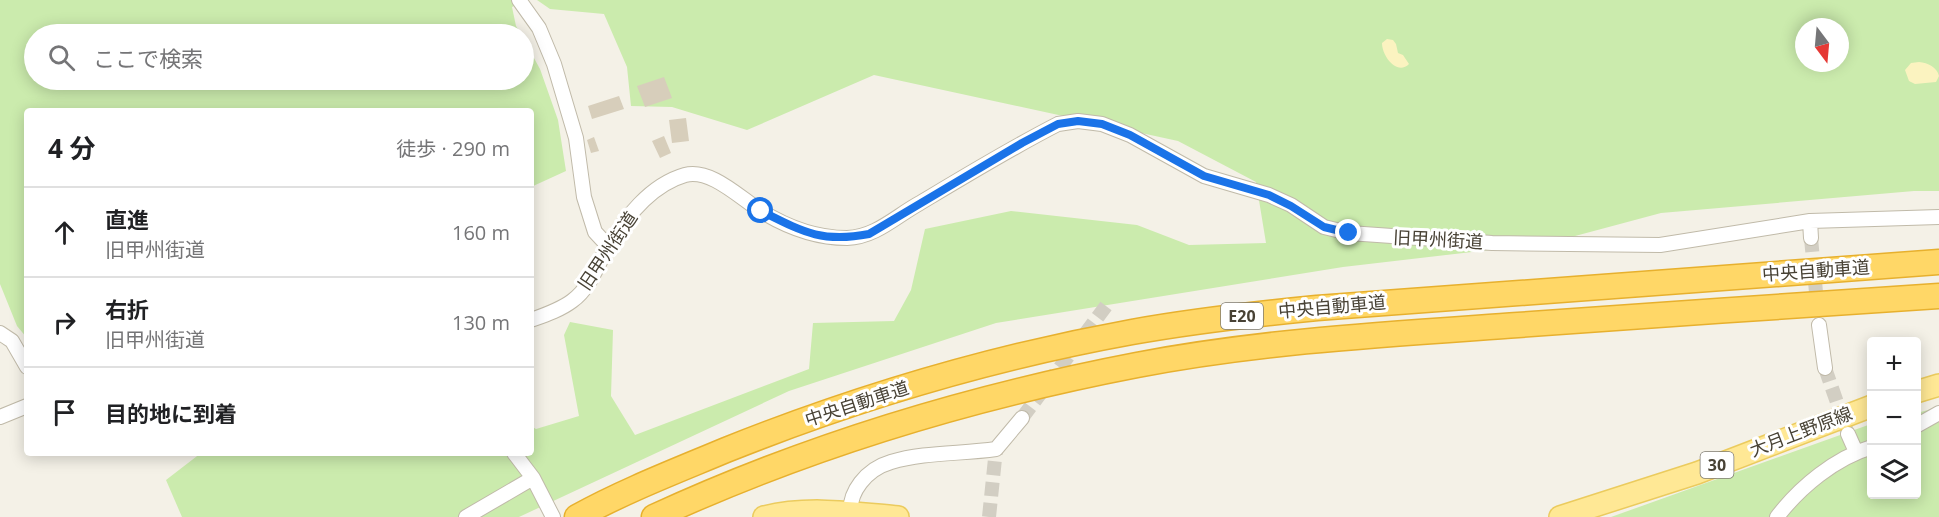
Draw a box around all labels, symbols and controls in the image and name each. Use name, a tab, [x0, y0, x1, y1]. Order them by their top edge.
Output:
north arrow	[1795, 18, 1849, 72]
search box	[24, 24, 534, 90]
icon: search	[45, 41, 78, 74]
text: ここで検索	[93, 43, 203, 73]
text: 4 分	[48, 130, 96, 166]
text: 徒歩 · 290 m	[396, 135, 510, 162]
route start	[747, 197, 773, 223]
text: 直進	[105, 204, 149, 234]
street label: 旧甲州街道	[572, 206, 642, 294]
icon: ahead	[48, 216, 81, 249]
text: 160 m	[452, 219, 510, 246]
route end	[1335, 219, 1361, 245]
street label: 旧甲州街道	[1392, 225, 1484, 253]
text: 旧甲州街道	[105, 236, 205, 263]
street label: 中央自動車道	[1761, 254, 1871, 286]
street label: 中央自動車道	[1277, 289, 1387, 323]
text: 右折	[105, 294, 149, 324]
road number: E20	[1221, 303, 1263, 329]
icon: right	[48, 306, 81, 339]
text: 130 m	[452, 309, 510, 336]
text: 旧甲州街道	[105, 326, 205, 353]
map controls	[1867, 337, 1921, 499]
button: +	[1867, 337, 1921, 391]
street label: 中央自動車道	[802, 375, 912, 431]
button: −	[1867, 391, 1921, 445]
icon: arrive	[48, 396, 81, 429]
text: 目的地に到着	[105, 398, 237, 428]
street label: 大月上野原線	[1746, 401, 1855, 462]
button: layers	[1867, 445, 1921, 499]
road number: 30	[1700, 452, 1734, 478]

